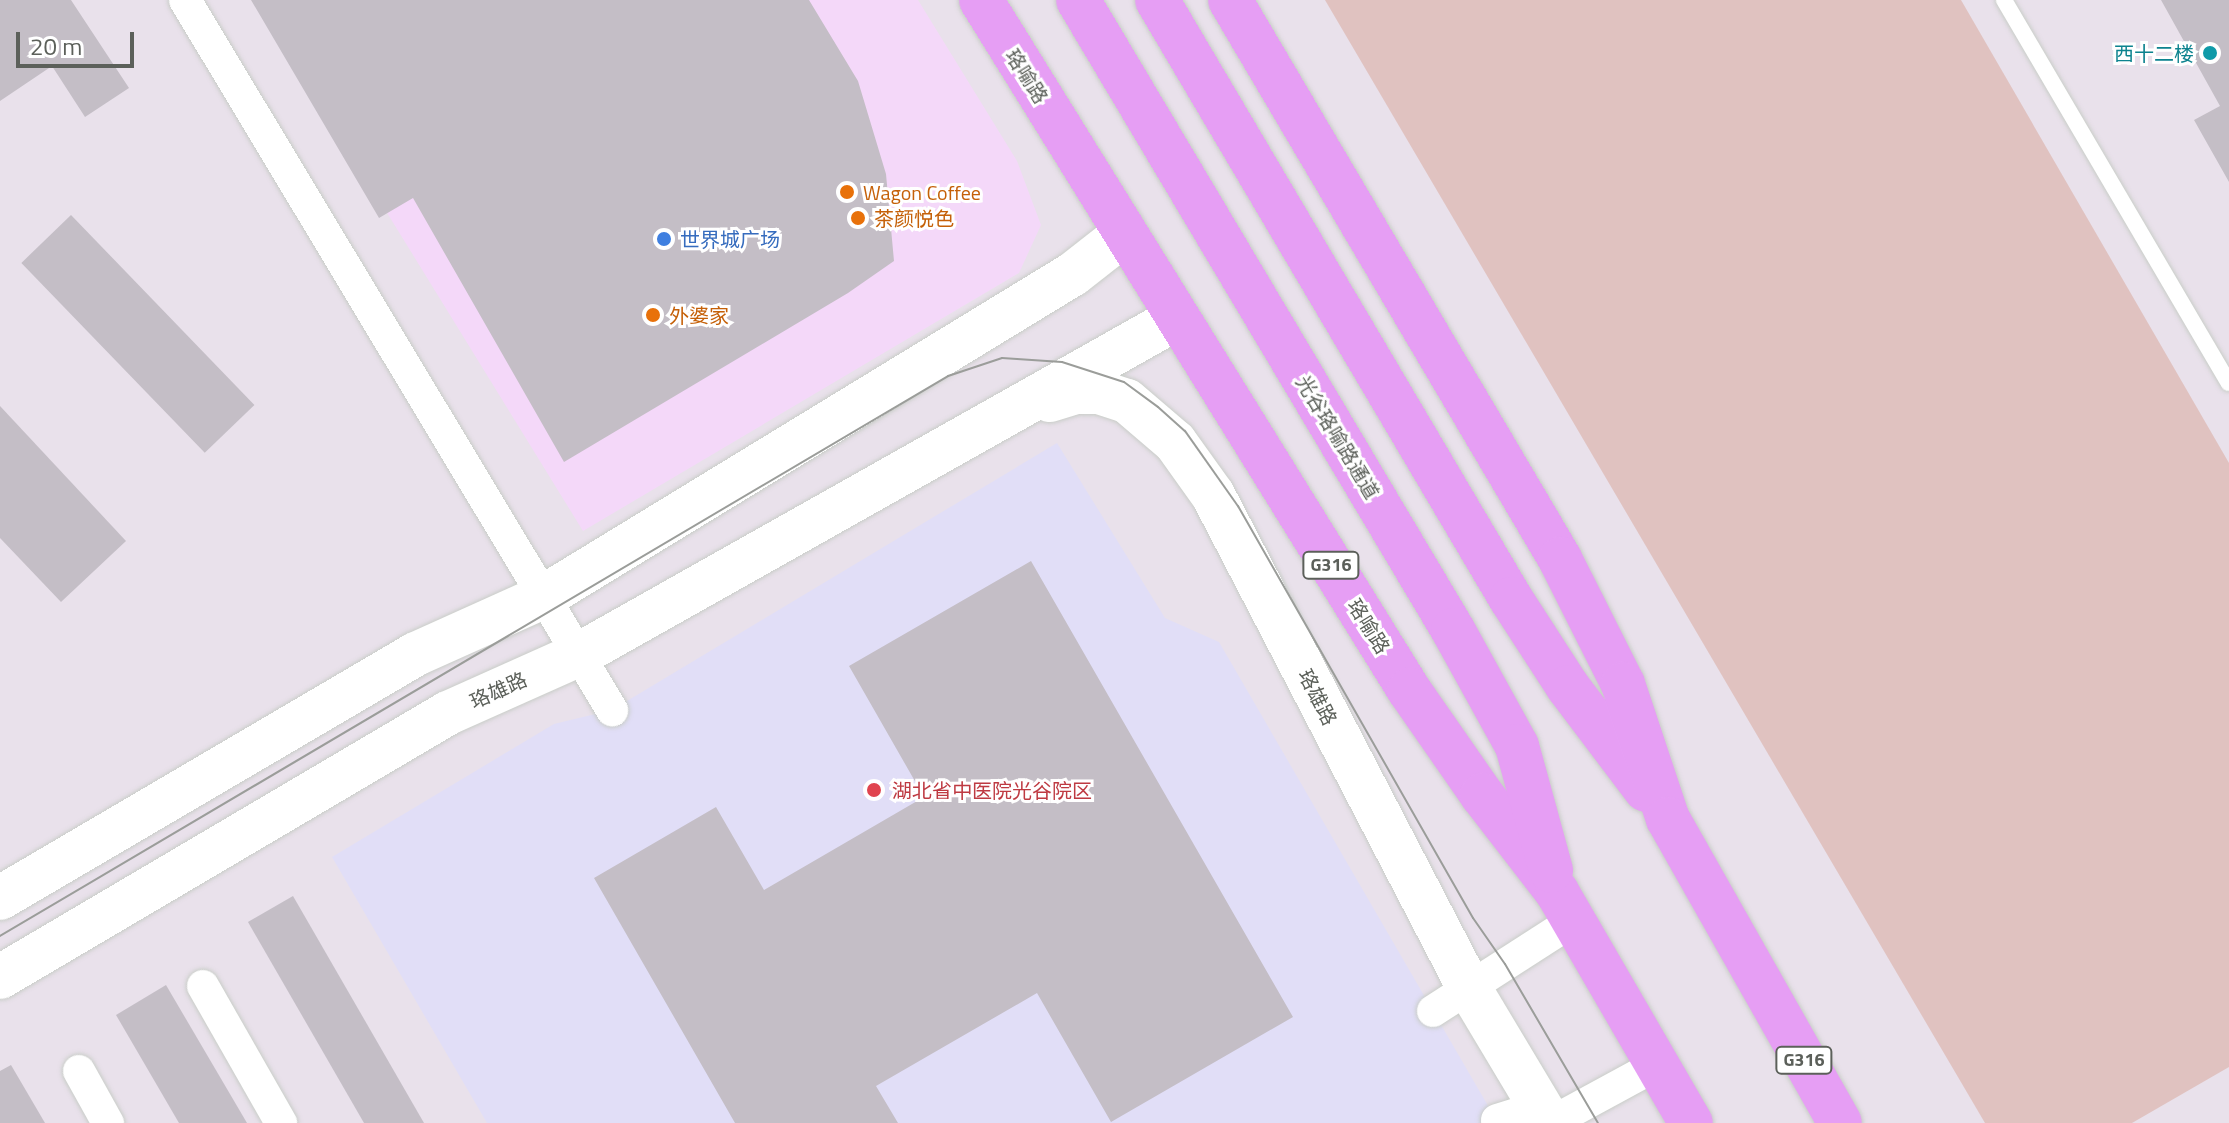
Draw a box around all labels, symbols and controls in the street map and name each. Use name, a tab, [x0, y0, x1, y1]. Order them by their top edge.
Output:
scale bar	[20, 16, 138, 66]
text: 20 m	[30, 28, 82, 64]
place label: 西十二楼	[2114, 41, 2194, 65]
street label: 珞喻路	[1001, 44, 1053, 108]
marker: 西十二楼	[2201, 44, 2219, 62]
place label: Wagon Coffee	[863, 180, 981, 204]
marker: Wagon Coffee	[838, 183, 856, 201]
place label: 茶颜悦色	[874, 206, 954, 230]
marker: 茶颜悦色	[849, 209, 867, 227]
place label: 世界城广场	[680, 227, 780, 251]
marker: 世界城广场	[655, 230, 673, 248]
place label: 外婆家	[669, 303, 729, 327]
marker: 外婆家	[644, 306, 662, 324]
street label: 光谷珞喻路通道	[1292, 371, 1384, 503]
road number: G316	[1301, 551, 1361, 579]
street label: 珞喻路	[1343, 594, 1395, 658]
street label: 珞雄路	[1294, 665, 1342, 729]
street label: 珞雄路	[466, 667, 530, 713]
place label: 湖北省中医院光谷院区	[892, 778, 1092, 802]
marker: 湖北省中医院光谷院区	[863, 779, 885, 801]
road number: G316	[1774, 1046, 1834, 1074]

